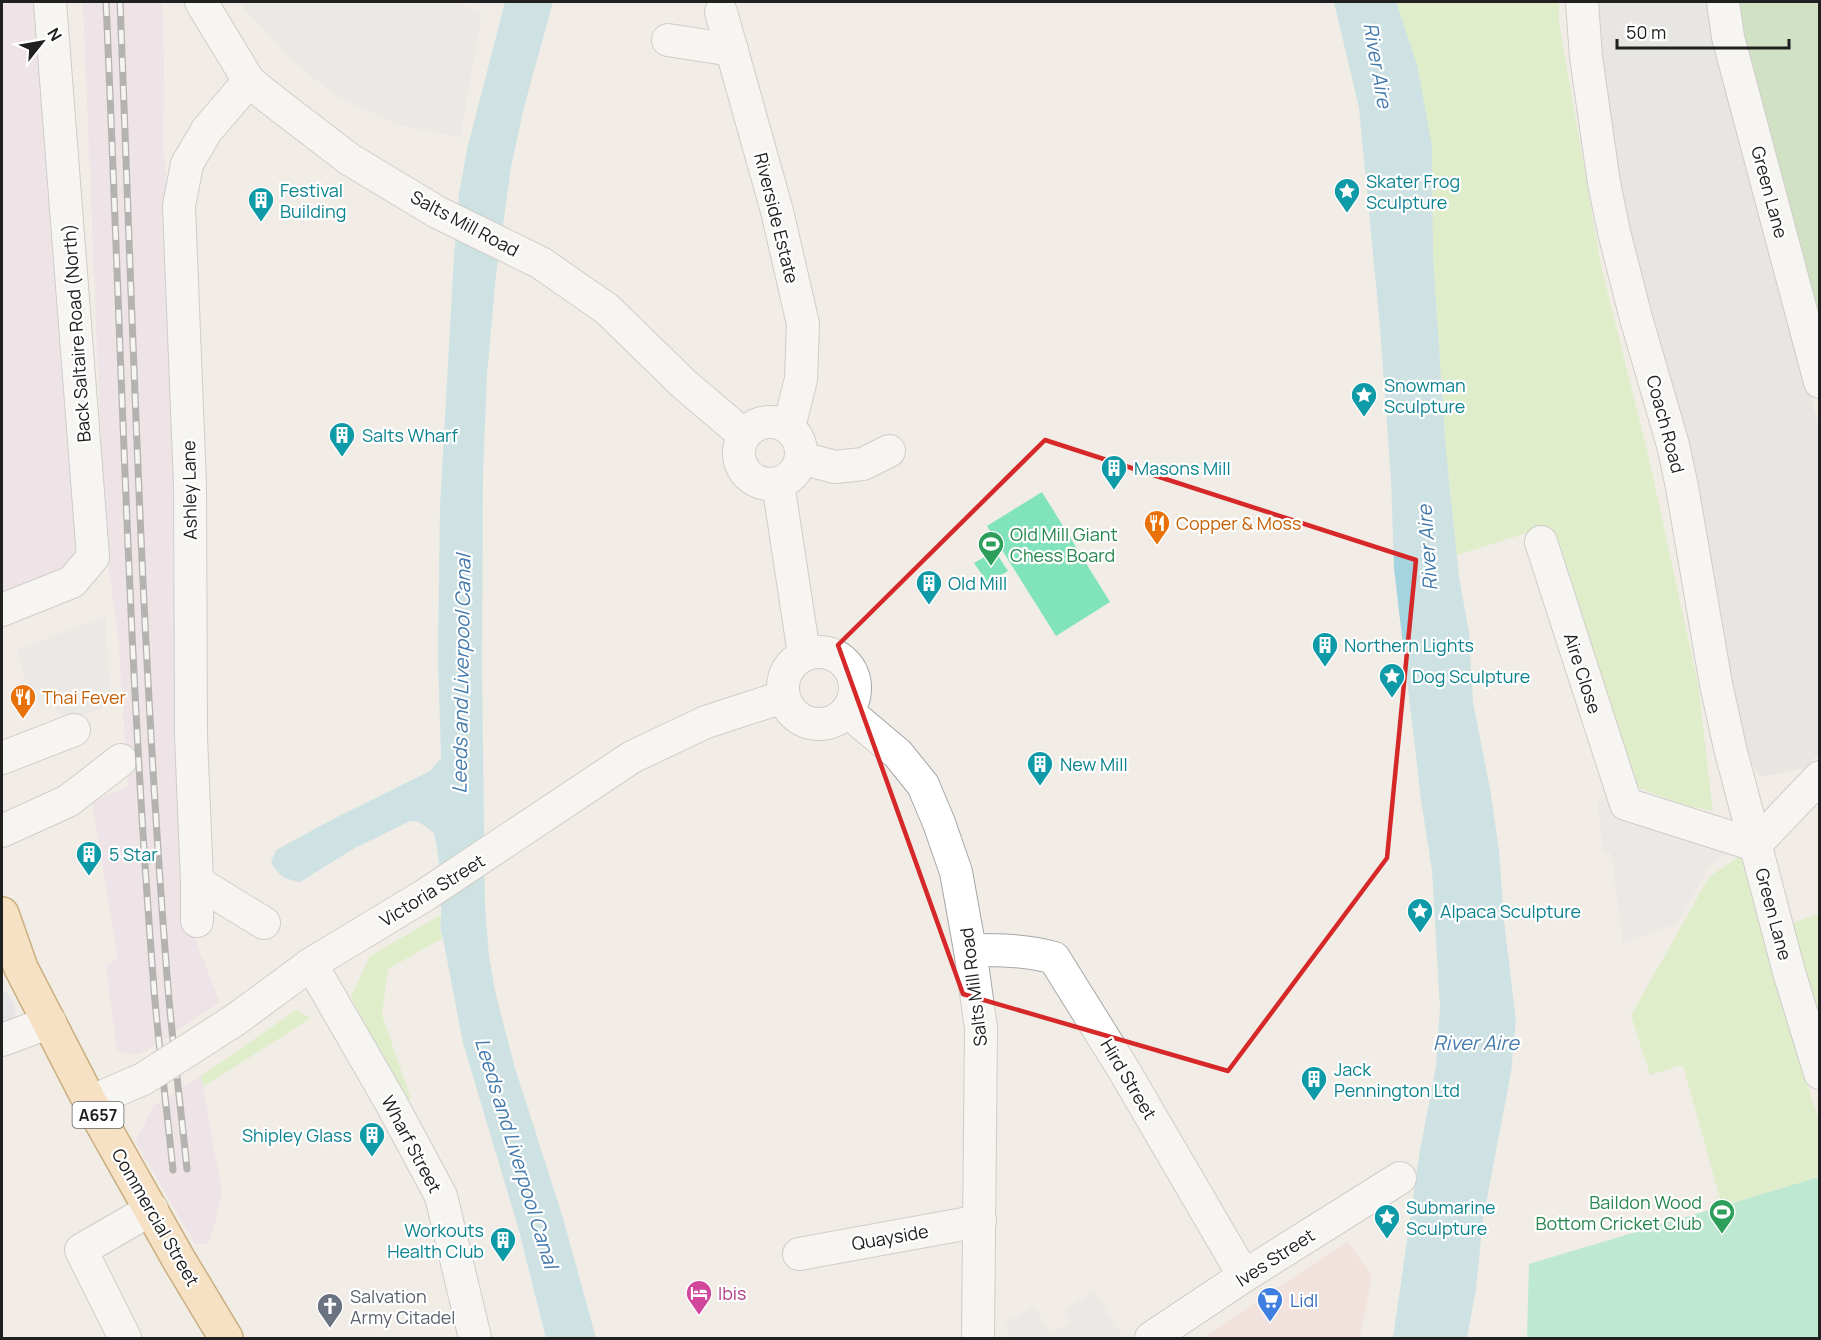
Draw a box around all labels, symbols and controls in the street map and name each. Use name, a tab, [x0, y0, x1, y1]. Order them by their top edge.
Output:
north arrow	[12, 12, 72, 72]
scale bar	[1617, 12, 1790, 50]
water label: River Aire	[1357, 20, 1399, 111]
text: 50 m	[1626, 20, 1666, 44]
text: N	[42, 24, 67, 45]
street label: Green Lane	[1746, 143, 1794, 241]
street label: Riverside Estate	[749, 150, 805, 286]
place label: Skater Frog Sculpture	[1366, 169, 1460, 214]
place icon: Skater Frog Sculpture	[1332, 176, 1362, 214]
place label: Festival Building	[280, 178, 346, 223]
street label: Salts Mill Road	[407, 184, 523, 262]
building icon: Festival Building	[246, 185, 276, 223]
street label: Back Saltaire Road (North)	[56, 223, 96, 443]
street label: Coach Road	[1641, 372, 1691, 476]
place label: Snowman Sculpture	[1384, 373, 1466, 418]
place icon: Snowman Sculpture	[1349, 380, 1379, 418]
building icon: Salts Wharf	[327, 420, 357, 458]
place label: Salts Wharf	[362, 423, 459, 447]
street label: Ashley Lane	[176, 440, 202, 540]
building icon: Masons Mill	[1099, 453, 1129, 491]
place label: Masons Mill	[1134, 456, 1231, 480]
water label: River Aire	[1410, 503, 1443, 592]
restaurant icon: Copper & Moss	[1142, 508, 1172, 546]
place label: Copper & Moss	[1176, 511, 1301, 535]
place label: Old Mill Giant Chess Board	[1010, 522, 1118, 567]
sports icon: Old Mill Giant Chess Board	[976, 529, 1006, 567]
water label: Leeds and Liverpool Canal	[445, 552, 477, 794]
building icon: Old Mill	[914, 568, 944, 606]
place label: Old Mill	[948, 571, 1007, 595]
building icon: Northern Lights	[1310, 630, 1340, 668]
street label: Aire Close	[1559, 630, 1607, 716]
place label: Northern Lights	[1344, 633, 1474, 657]
place icon: Dog Sculpture	[1377, 661, 1407, 699]
place label: Dog Sculpture	[1412, 664, 1530, 688]
restaurant icon: Thai Fever	[8, 682, 38, 720]
place label: Thai Fever	[42, 685, 126, 709]
building icon: New Mill	[1025, 749, 1055, 787]
place label: New Mill	[1060, 752, 1128, 776]
building icon: 5 Star	[74, 839, 104, 877]
place label: 5 Star	[109, 842, 158, 866]
street label: Victoria Street	[375, 848, 489, 932]
street label: Green Lane	[1750, 865, 1798, 963]
place icon: Alpaca Sculpture	[1405, 896, 1435, 934]
place label: Alpaca Sculpture	[1440, 899, 1581, 923]
street label: Salts Mill Road	[954, 926, 992, 1048]
water label: River Aire	[1433, 1029, 1520, 1056]
street label: Hird Street	[1096, 1034, 1162, 1124]
water label: Leeds and Liverpool Canal	[469, 1035, 566, 1274]
place label: Jack Pennington Ltd	[1334, 1057, 1460, 1102]
building icon: Jack Pennington Ltd	[1299, 1064, 1329, 1102]
street label: Wharf Street	[376, 1091, 448, 1197]
road number: A657	[72, 1102, 124, 1128]
building icon: Shipley Glass	[357, 1120, 387, 1158]
place label: Shipley Glass	[242, 1123, 352, 1147]
street label: Commercial Street	[107, 1144, 205, 1290]
place label: Baildon Wood Bottom Cricket Club	[1535, 1190, 1702, 1235]
place label: Submarine Sculpture	[1406, 1195, 1496, 1240]
sports icon: Baildon Wood Bottom Cricket Club	[1707, 1197, 1737, 1235]
place icon: Submarine Sculpture	[1372, 1202, 1402, 1240]
place label: Workouts Health Club	[387, 1218, 484, 1263]
street label: Quayside	[850, 1218, 930, 1256]
street label: Ives Street	[1231, 1223, 1319, 1291]
building icon: Workouts Health Club	[488, 1225, 518, 1263]
hotel icon: Ibis	[684, 1278, 714, 1316]
place label: Ibis	[718, 1281, 747, 1305]
place label: Salvation Army Citadel	[350, 1284, 456, 1329]
supermarket icon: Lidl	[1255, 1285, 1285, 1323]
place label: Lidl	[1290, 1288, 1318, 1312]
church icon: Salvation Army Citadel	[315, 1291, 345, 1329]

